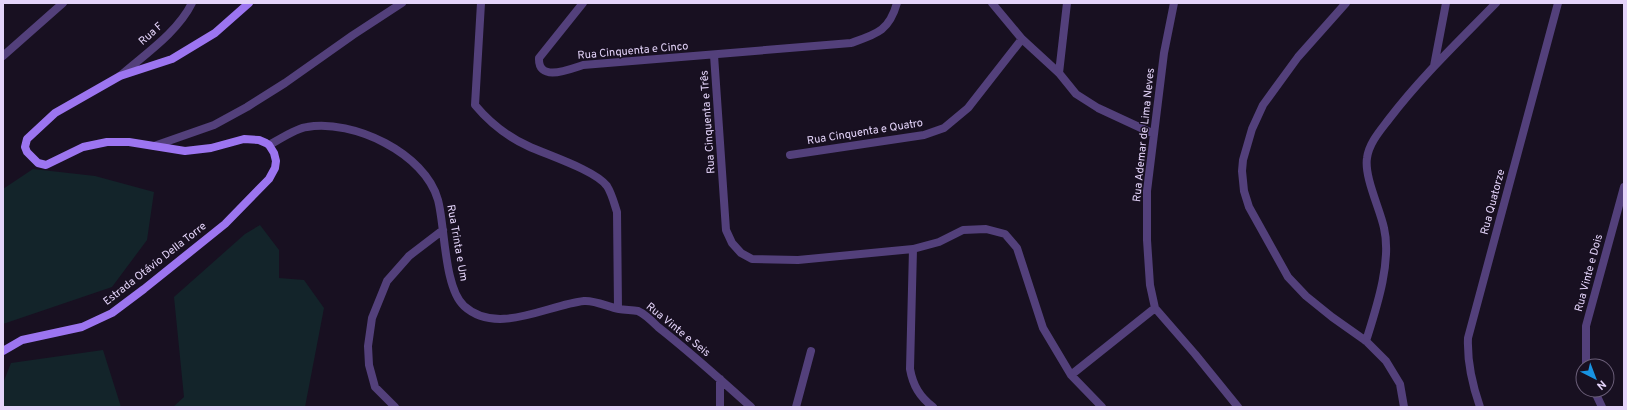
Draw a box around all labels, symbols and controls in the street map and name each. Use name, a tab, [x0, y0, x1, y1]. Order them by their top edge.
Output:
street label: Rua F	[136, 19, 166, 49]
street label: Rua Cinquenta e Cinco	[577, 39, 689, 63]
street label: Rua Ademar de Lima Neves	[1130, 67, 1158, 203]
street label: Rua Cinquenta e Três	[697, 70, 719, 174]
street label: Rua Cinquenta e Quatro	[806, 116, 924, 148]
street label: Rua Quatorze	[1478, 168, 1508, 236]
street label: Rua Trinta e Um	[443, 204, 471, 282]
street label: Estrada Otávio Della Torre	[101, 219, 210, 309]
street label: Rua Vinte e Dois	[1572, 233, 1606, 313]
street label: Rua Vinte e Seis	[643, 300, 713, 360]
north arrow	[1575, 358, 1615, 398]
text: N	[1593, 377, 1609, 393]

